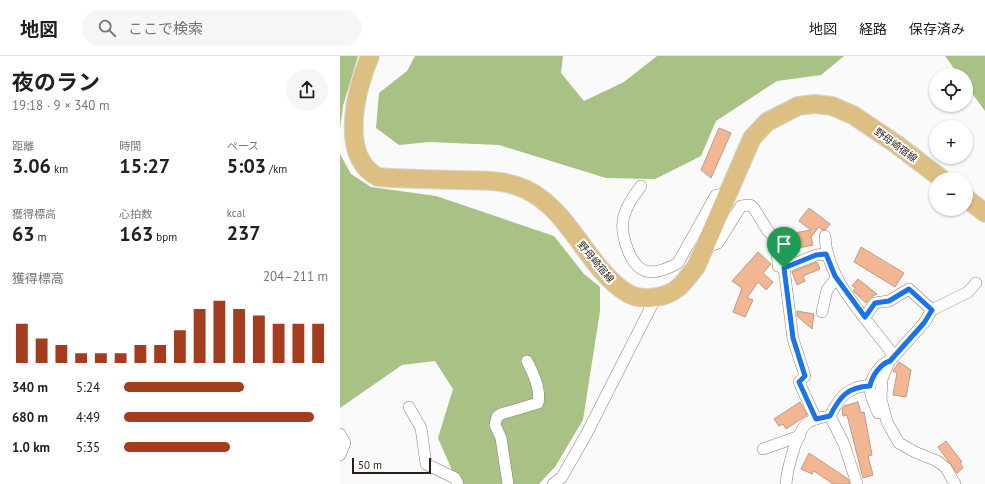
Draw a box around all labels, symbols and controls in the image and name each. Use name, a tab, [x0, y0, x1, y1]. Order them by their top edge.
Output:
search box	[82, 10, 362, 46]
text: 地図	[20, 17, 58, 41]
icon: search	[96, 17, 118, 39]
text: ここで検索	[128, 19, 203, 38]
text: 地図	[809, 20, 837, 38]
text: 経路	[859, 20, 887, 38]
text: 保存済み	[909, 20, 965, 38]
text: 夜のラン	[12, 68, 100, 96]
map controls	[929, 68, 973, 216]
button: locate	[929, 68, 973, 112]
button: share	[286, 69, 328, 111]
text: 19:18 · 9 × 340 m	[12, 97, 109, 114]
button: +	[929, 120, 973, 164]
street label: 野母崎宿線	[872, 125, 920, 165]
text: 距離	[12, 139, 34, 153]
text: 時間	[119, 139, 141, 153]
text: ペース	[227, 139, 259, 153]
text: 3.06	[12, 153, 51, 179]
text: 15:27	[119, 153, 170, 179]
text: 5:03	[227, 153, 266, 179]
text: km	[51, 162, 68, 176]
text: /km	[266, 162, 287, 176]
button: −	[929, 172, 973, 216]
text: kcal	[227, 206, 245, 220]
text: 獲得標高	[12, 207, 56, 221]
text: 心拍数	[119, 207, 152, 221]
text: 237	[227, 220, 261, 246]
text: 63	[12, 221, 35, 247]
text: 163	[119, 221, 153, 247]
pin	[767, 227, 801, 268]
text: m	[35, 230, 47, 244]
text: bpm	[153, 230, 177, 244]
icon: arrive	[773, 233, 795, 255]
street label: 野母崎宿線	[575, 239, 617, 285]
text: 204–211 m	[263, 268, 328, 285]
text: 獲得標高	[12, 270, 64, 287]
text: 340 m	[12, 379, 48, 396]
text: 5:24	[76, 379, 100, 396]
text: 680 m	[12, 409, 48, 426]
text: 4:49	[76, 409, 100, 426]
text: 1.0 km	[12, 439, 50, 456]
text: 5:35	[76, 439, 100, 456]
scale bar	[352, 456, 431, 475]
text: 50 m	[358, 458, 382, 472]

